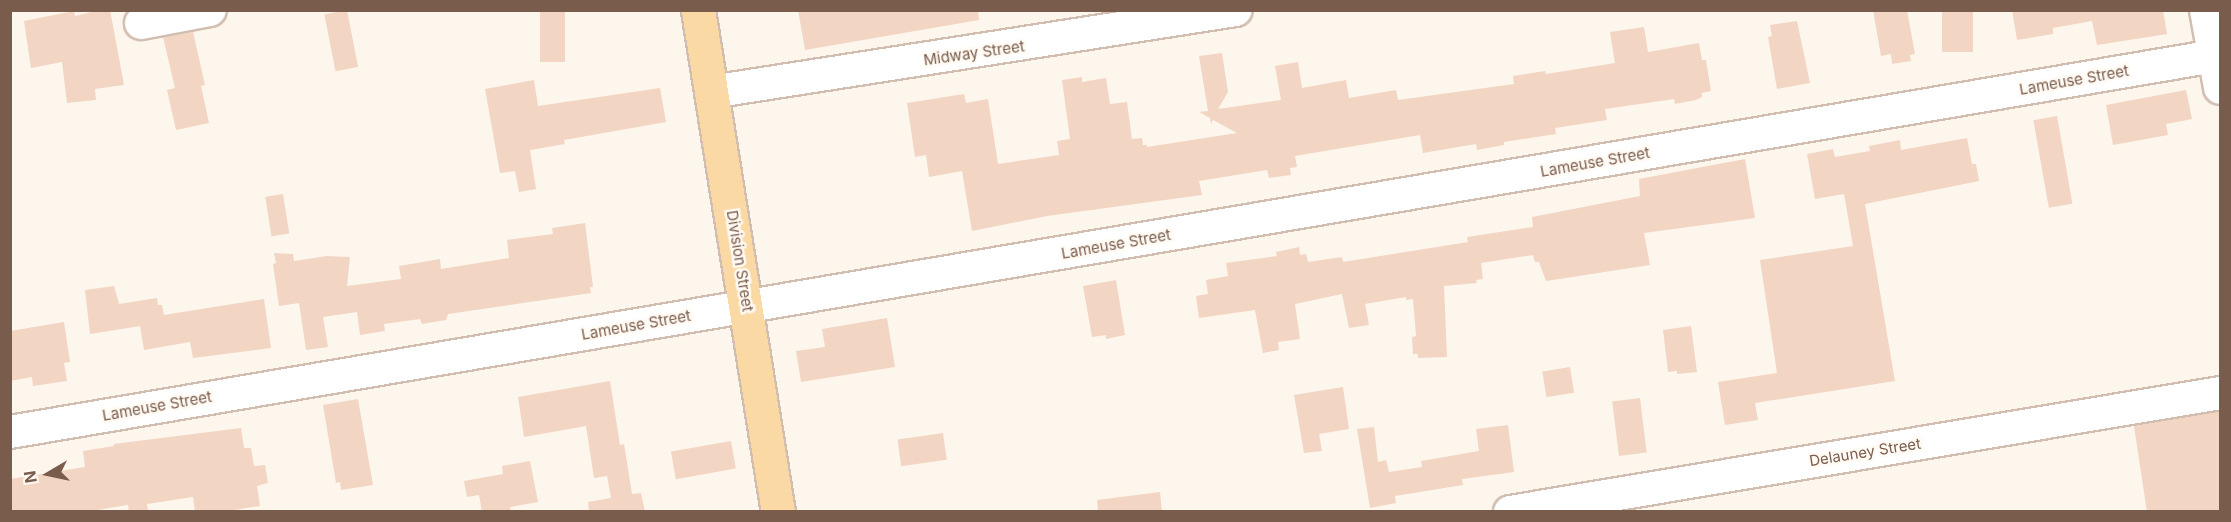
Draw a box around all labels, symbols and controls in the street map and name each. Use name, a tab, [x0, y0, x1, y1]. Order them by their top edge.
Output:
street label: Midway Street	[922, 37, 1026, 69]
street label: Lameuse Street	[2018, 62, 2130, 98]
street label: Lameuse Street	[1539, 144, 1651, 180]
street label: Division Street	[723, 209, 757, 313]
street label: Lameuse Street	[1060, 226, 1172, 262]
street label: Lameuse Street	[580, 307, 692, 343]
street label: Lameuse Street	[101, 388, 213, 424]
street label: Delauney Street	[1808, 434, 1922, 470]
north arrow	[18, 444, 78, 504]
text: N	[19, 469, 41, 484]

